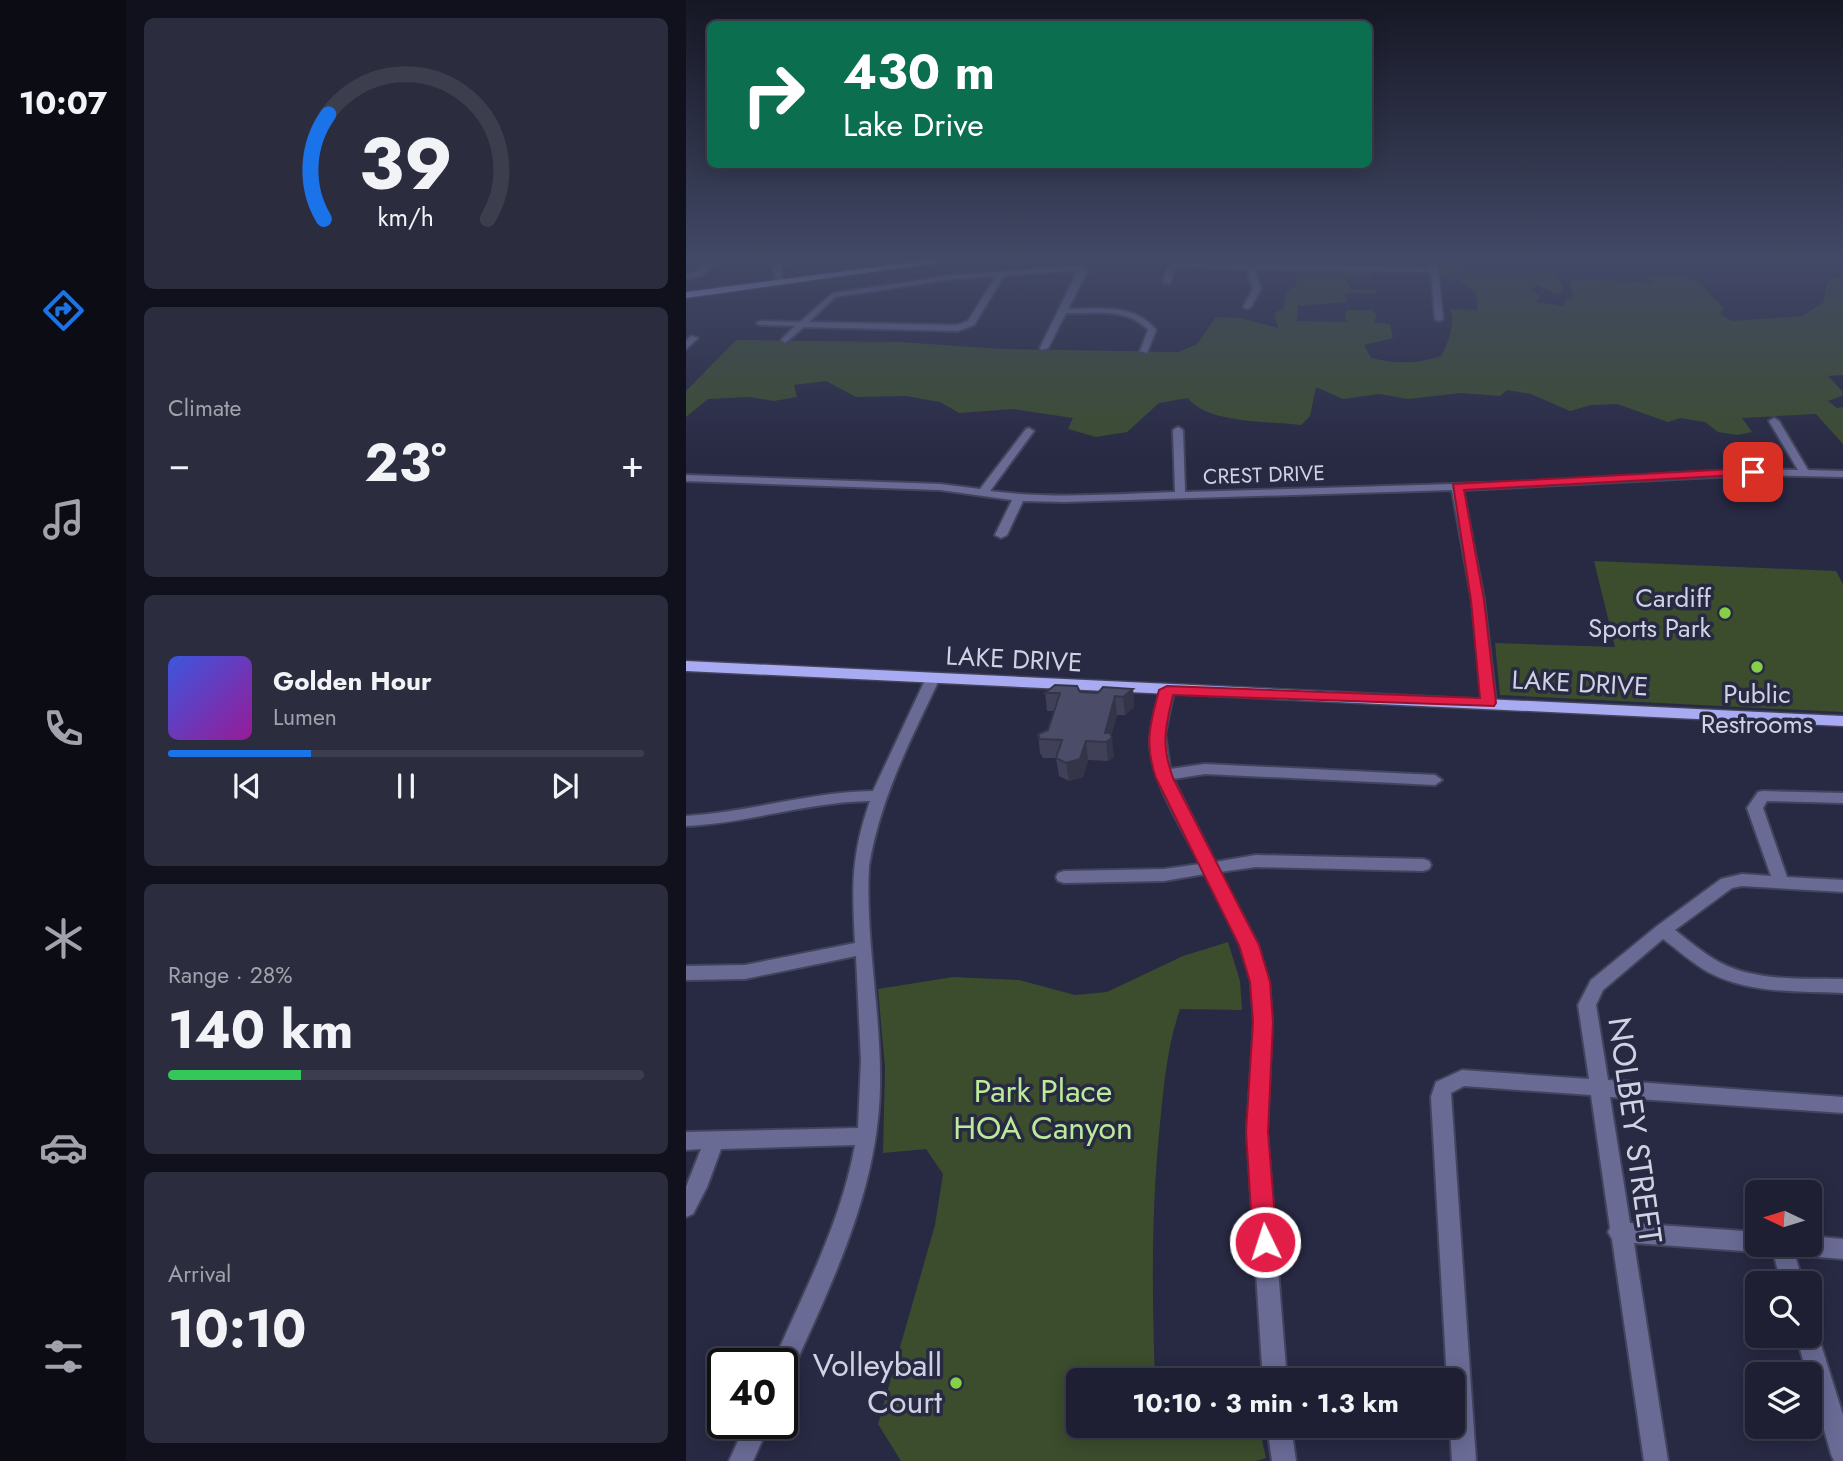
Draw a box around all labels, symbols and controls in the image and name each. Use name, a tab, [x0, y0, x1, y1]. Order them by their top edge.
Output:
text: 430 m	[843, 37, 995, 107]
icon: right	[728, 49, 819, 140]
text: 10:07	[19, 80, 107, 126]
text: Lake Drive	[843, 102, 984, 148]
text: 39	[359, 112, 453, 217]
text: km/h	[378, 199, 434, 235]
icon: directions	[39, 286, 88, 335]
text: Climate	[168, 391, 241, 425]
text: 23°	[365, 425, 446, 501]
text: −	[168, 436, 190, 491]
text: +	[621, 436, 644, 491]
pin	[1723, 442, 1783, 502]
icon: arrive	[1734, 453, 1772, 491]
street label: CREST DRIVE	[1203, 458, 1325, 492]
icon: music	[39, 495, 88, 544]
place label: Cardiff Sports Park	[1588, 579, 1712, 647]
marker: Cardiff Sports Park	[1717, 605, 1733, 621]
street label: LAKE DRIVE	[945, 636, 1083, 682]
marker: Public Restrooms	[1749, 659, 1765, 675]
street label: LAKE DRIVE	[1511, 660, 1649, 706]
text: Golden Hour	[273, 662, 432, 700]
place label: Public Restrooms	[1701, 675, 1813, 743]
text: Lumen	[273, 700, 337, 734]
icon: phone	[39, 704, 88, 753]
icon: previous	[228, 767, 266, 805]
icon: pause	[387, 767, 425, 805]
icon: next	[546, 767, 584, 805]
icon: climate	[39, 914, 88, 963]
text: Range · 28%	[168, 958, 293, 992]
text: 140 km	[168, 992, 353, 1068]
street label: NOLBEY STREET	[1596, 1014, 1674, 1246]
park label: Park Place HOA Canyon	[953, 1068, 1133, 1151]
icon: car	[39, 1123, 88, 1172]
north arrow	[1745, 1180, 1822, 1256]
map controls	[1745, 1180, 1822, 1439]
position arrow	[1228, 1205, 1302, 1279]
text: Arrival	[168, 1257, 231, 1291]
button: search	[1745, 1271, 1822, 1348]
text: 10:10	[168, 1291, 307, 1367]
icon: filters	[39, 1332, 88, 1381]
place label: Volleyball Court	[813, 1342, 942, 1425]
speed limit sign: 40	[707, 1348, 798, 1439]
button: layers	[1745, 1362, 1822, 1439]
marker: Volleyball Court	[948, 1375, 964, 1391]
text: 10:10 · 3 min · 1.3 km	[1132, 1384, 1399, 1422]

